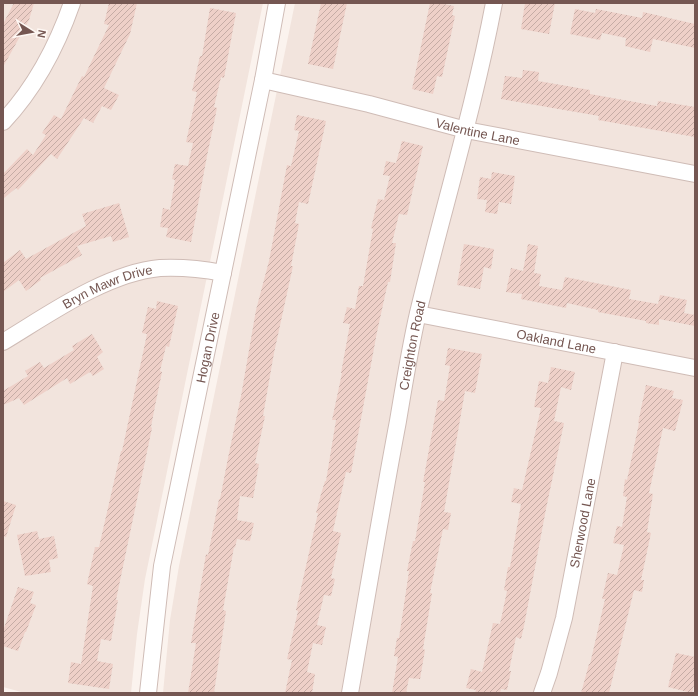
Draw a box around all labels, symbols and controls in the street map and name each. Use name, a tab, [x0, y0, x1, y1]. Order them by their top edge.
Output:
north arrow	[12, 12, 52, 52]
text: N	[35, 29, 48, 39]
street label: Valentine Lane	[434, 115, 521, 148]
street label: Bryn Mawr Drive	[60, 262, 154, 312]
street label: Creighton Road	[396, 299, 429, 392]
street label: Hogan Drive	[193, 311, 223, 384]
street label: Oakland Lane	[515, 326, 597, 357]
street label: Sherwood Lane	[567, 477, 599, 569]

